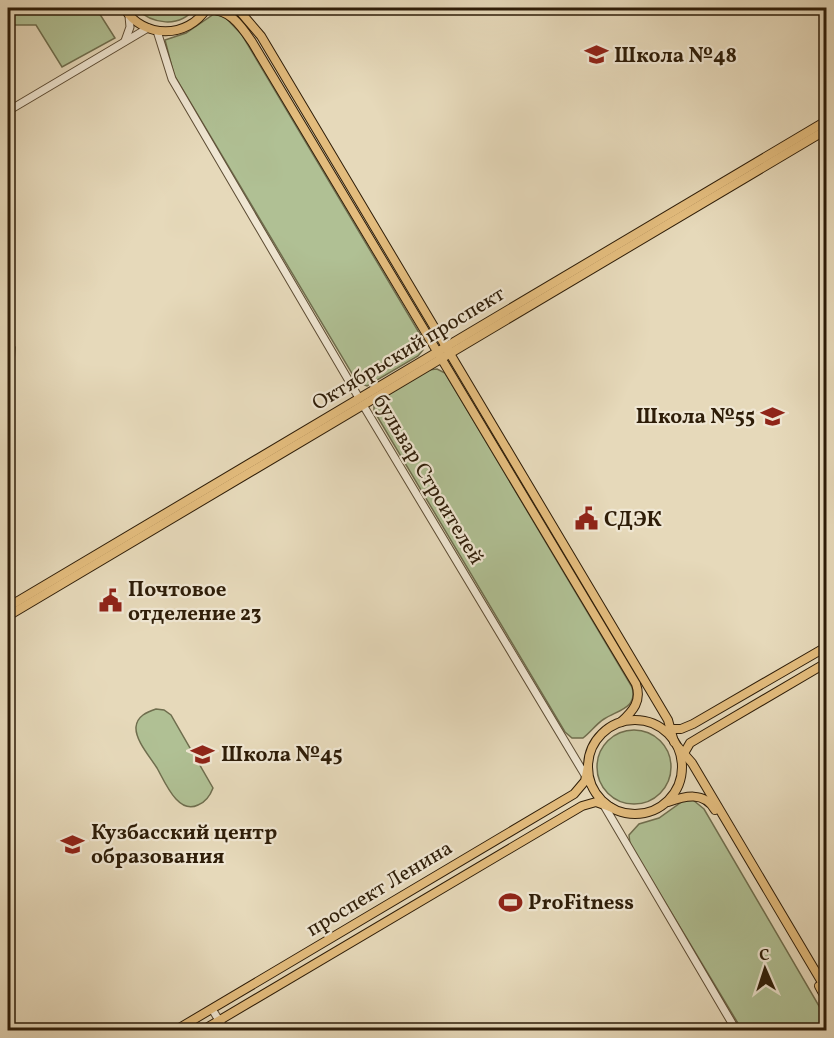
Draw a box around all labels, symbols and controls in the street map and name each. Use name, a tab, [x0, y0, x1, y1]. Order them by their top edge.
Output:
school or university icon: Школа №48	[583, 42, 609, 68]
place label: Школа №48	[614, 42, 737, 71]
street label: Октябрьский проспект	[307, 280, 511, 418]
street label: бульвар Строителей	[365, 389, 490, 571]
place label: Школа №55	[636, 403, 755, 432]
school or university icon: Школа №55	[760, 403, 786, 429]
public building icon: СДЭК	[573, 506, 599, 532]
place label: СДЭК	[604, 506, 662, 535]
place label: Почтовое отделение 23	[128, 576, 261, 629]
public building icon: Почтовое отделение 23	[97, 588, 123, 614]
school or university icon: Школа №45	[190, 741, 216, 767]
place label: Школа №45	[221, 741, 343, 770]
place label: Кузбасский центр образования	[91, 819, 277, 872]
school or university icon: Кузбасский центр образования	[60, 831, 86, 857]
street label: проспект Ленина	[301, 834, 458, 944]
sports icon: ProFitness	[497, 889, 523, 915]
place label: ProFitness	[528, 889, 634, 918]
north arrow	[735, 939, 795, 999]
text: С	[759, 945, 770, 967]

